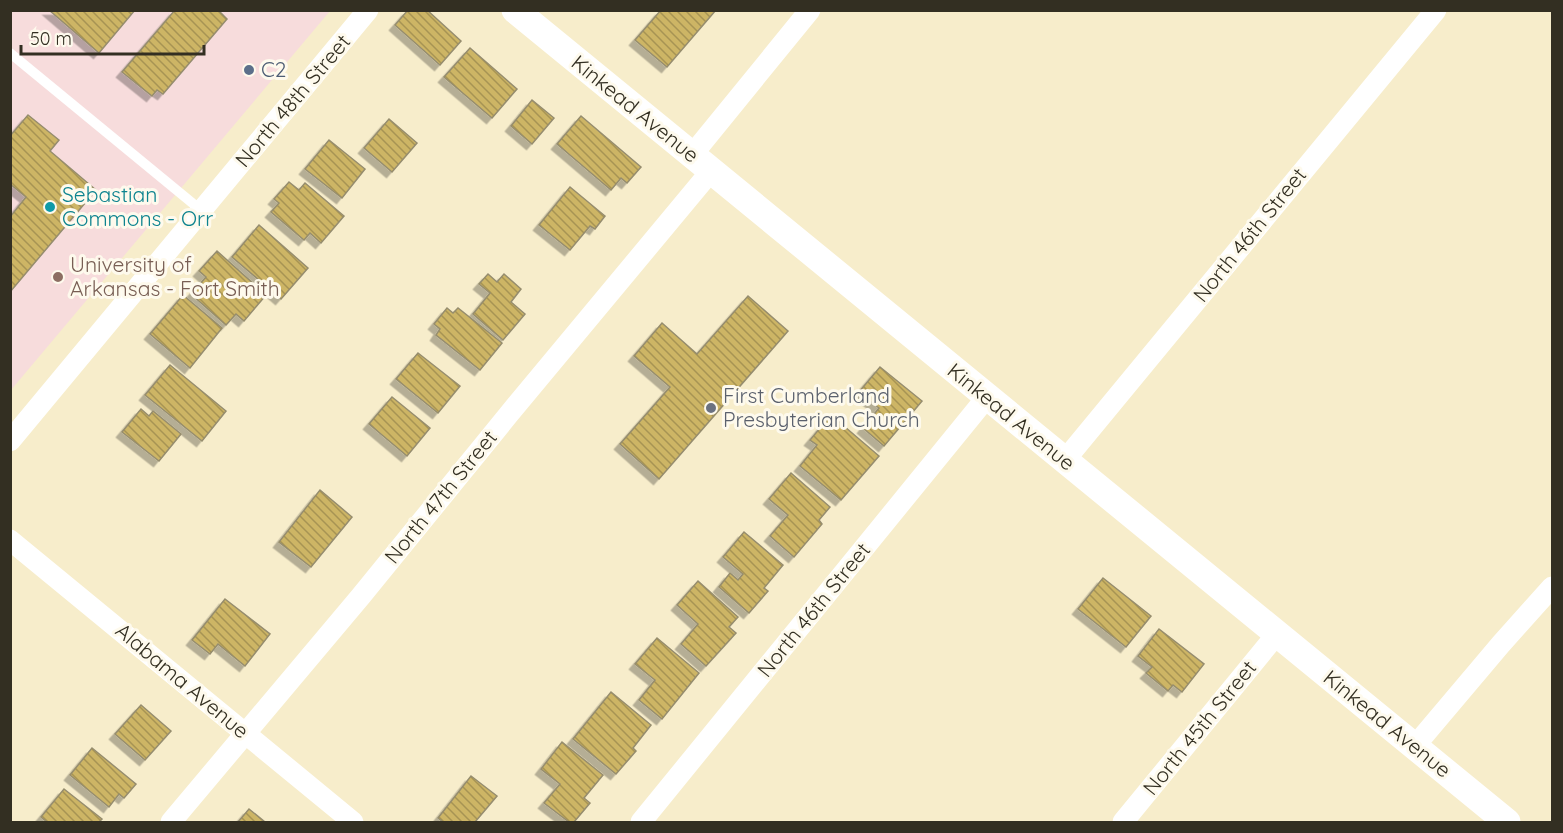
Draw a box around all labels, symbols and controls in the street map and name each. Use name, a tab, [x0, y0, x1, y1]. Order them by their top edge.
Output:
scale bar	[21, 18, 204, 56]
text: 50 m	[30, 27, 72, 50]
street label: North 48th Street	[229, 29, 355, 172]
street label: Kinkead Avenue	[567, 49, 705, 168]
place label: C2	[261, 56, 286, 82]
marker: C2	[242, 63, 256, 77]
street label: North 46th Street	[1187, 162, 1311, 307]
place label: Sebastian Commons - Orr	[62, 181, 213, 231]
marker: Sebastian Commons - Orr	[43, 200, 57, 214]
place label: University of Arkansas - Fort Smith	[70, 251, 280, 301]
marker: University of Arkansas - Fort Smith	[51, 270, 65, 284]
street label: Kinkead Avenue	[943, 357, 1081, 476]
place label: First Cumberland Presbyterian Church	[723, 382, 920, 432]
marker: First Cumberland Presbyterian Church	[704, 401, 718, 415]
street label: North 47th Street	[378, 424, 502, 568]
street label: North 46th Street	[751, 537, 875, 682]
street label: Alabama Avenue	[111, 617, 255, 744]
street label: North 45th Street	[1137, 655, 1261, 800]
street label: Kinkead Avenue	[1319, 664, 1457, 783]

